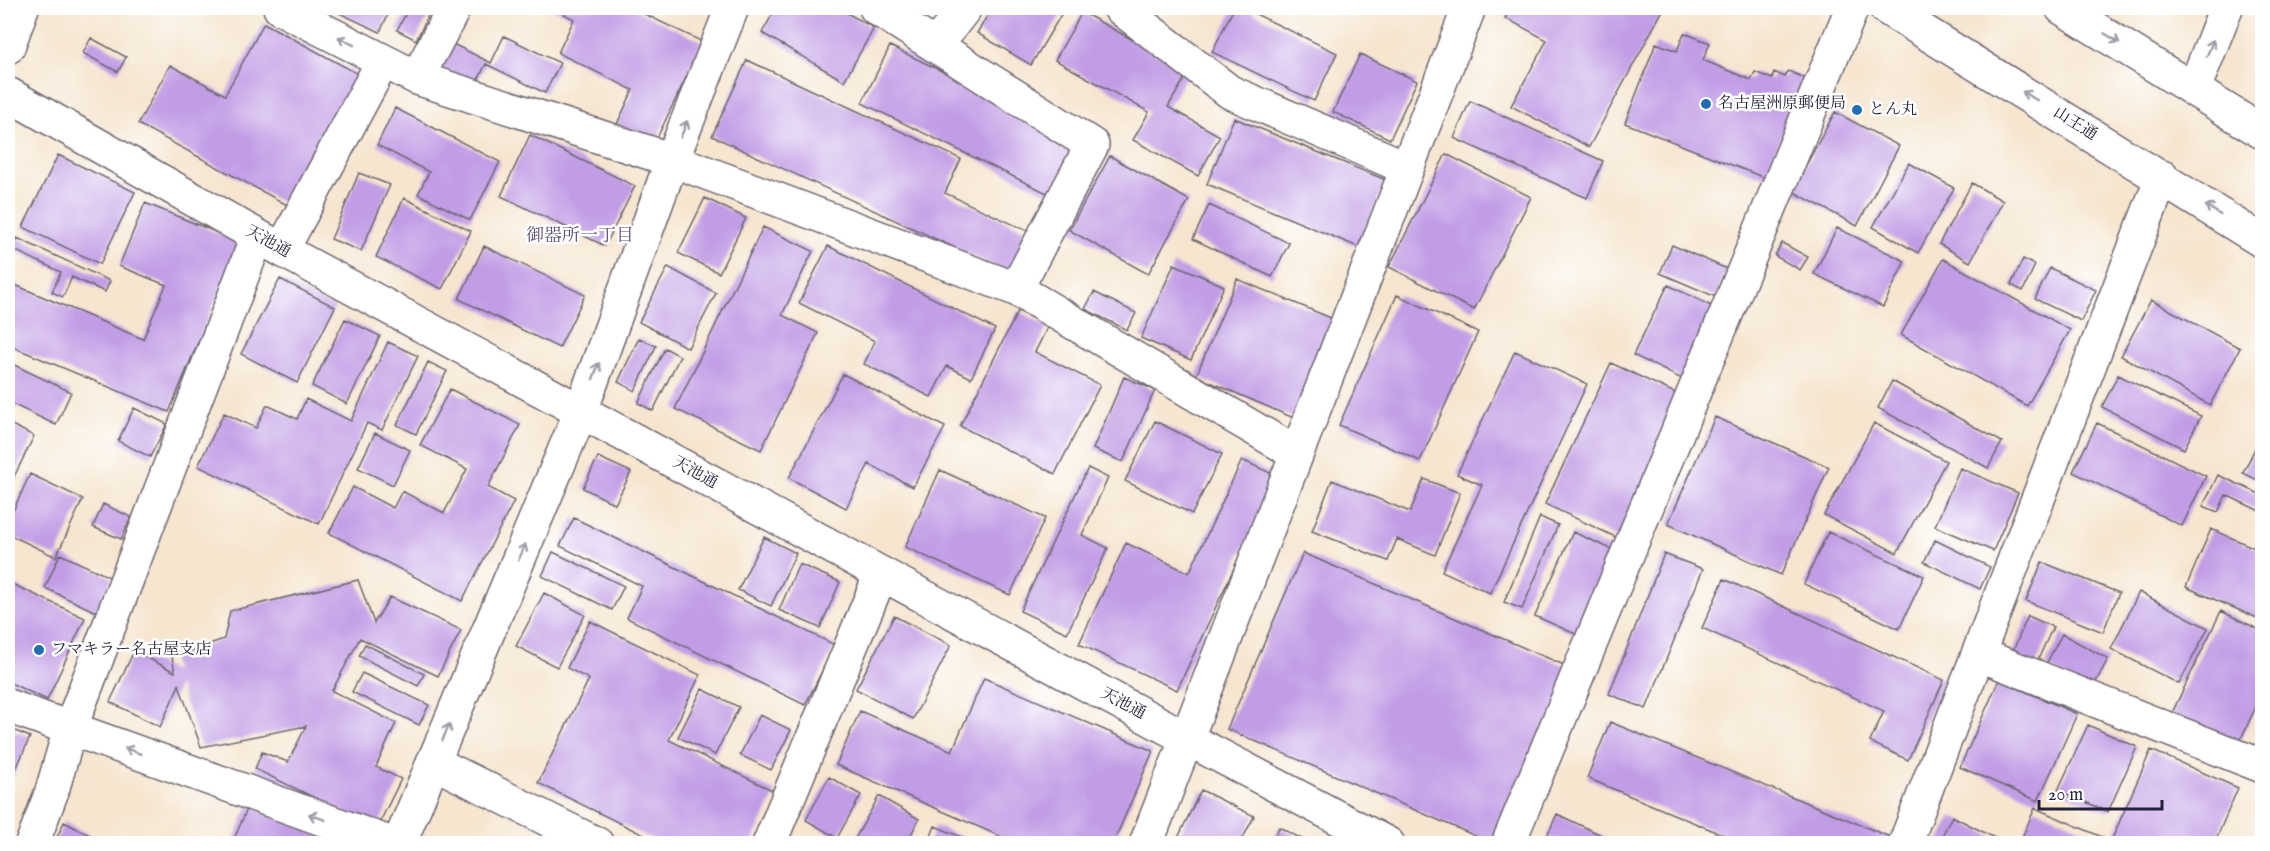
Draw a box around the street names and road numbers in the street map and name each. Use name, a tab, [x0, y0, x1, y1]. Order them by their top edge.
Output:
street label: 山王通	[2049, 103, 2101, 145]
street label: 天池通	[242, 222, 294, 262]
street label: 天池通	[669, 453, 721, 493]
street label: 天池通	[1097, 684, 1149, 724]

